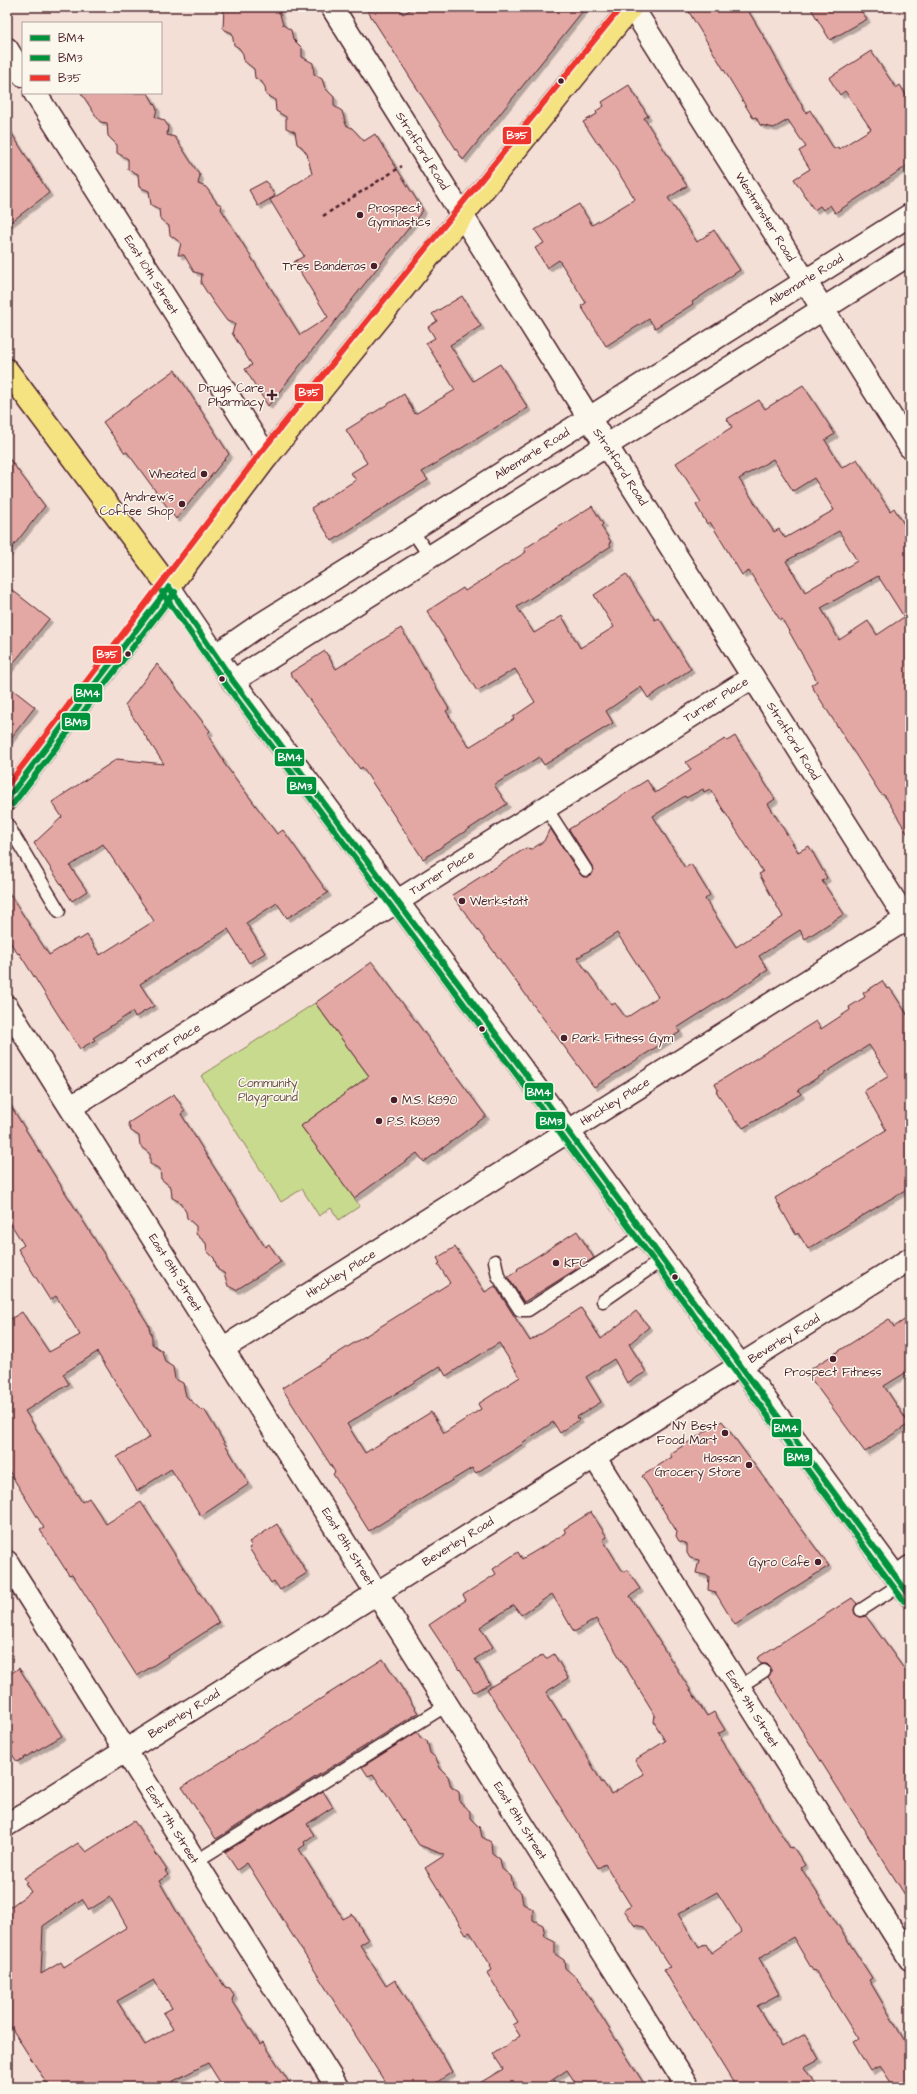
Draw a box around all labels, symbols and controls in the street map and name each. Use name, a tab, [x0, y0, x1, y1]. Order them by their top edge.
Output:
legend	[22, 22, 162, 94]
text: BM4	[58, 30, 85, 47]
text: BM3	[58, 50, 83, 67]
text: B35	[58, 70, 82, 87]
unlabelled marker	[556, 76, 566, 86]
street label: Stratford Road	[391, 109, 453, 193]
line badge: B35	[502, 126, 532, 145]
text: B35	[506, 128, 528, 143]
street label: Westminster Road	[731, 169, 799, 265]
place label: Prospect Gymnastics	[368, 200, 431, 232]
marker: Prospect Gymnastics	[355, 210, 365, 220]
street label: East 10th Street	[120, 232, 182, 318]
street label: Albemarle Road	[765, 250, 847, 310]
place label: Tres Banderas	[283, 258, 366, 275]
marker: Tres Banderas	[369, 261, 379, 271]
place label: Drugs Care Pharmacy	[199, 380, 265, 412]
line badge: B35	[294, 383, 324, 402]
text: B35	[298, 385, 320, 400]
marker: Drugs Care Pharmacy	[267, 390, 277, 400]
street label: Albemarle Road	[491, 424, 573, 484]
street label: Stratford Road	[589, 425, 651, 509]
place label: Wheated	[149, 466, 196, 483]
marker: Wheated	[199, 469, 209, 479]
place label: Andrew's Coffee Shop	[100, 489, 174, 520]
marker: Andrew's Coffee Shop	[177, 499, 187, 509]
line badge: B35	[92, 645, 122, 664]
text: B35	[96, 647, 118, 662]
unlabelled marker	[123, 649, 133, 659]
street label: Turner Place	[680, 673, 752, 727]
unlabelled marker	[217, 674, 227, 684]
line badge: BM4	[73, 683, 103, 703]
text: BM4	[76, 686, 101, 701]
street label: Stratford Road	[762, 699, 824, 783]
line badge: BM3	[61, 712, 91, 731]
text: BM3	[65, 715, 88, 730]
line badge: BM4	[274, 748, 305, 767]
text: BM4	[278, 750, 303, 765]
line badge: BM3	[286, 776, 317, 795]
text: BM3	[290, 779, 313, 794]
street label: Turner Place	[406, 846, 478, 900]
place label: Werkstatt	[470, 893, 529, 910]
marker: Werkstatt	[457, 896, 467, 906]
street label: Turner Place	[132, 1019, 204, 1073]
unlabelled marker	[477, 1024, 487, 1034]
place label: Park Fitness Gym	[572, 1030, 674, 1048]
marker: Park Fitness Gym	[559, 1033, 569, 1043]
street label: Hinckley Place	[577, 1073, 654, 1131]
park label: Community Playground	[238, 1075, 298, 1107]
line badge: BM4	[524, 1082, 554, 1101]
text: BM4	[527, 1085, 552, 1100]
place label: M.S. K890	[402, 1092, 458, 1109]
marker: M.S. K890	[389, 1095, 399, 1105]
line badge: BM3	[535, 1111, 566, 1130]
place label: P.S. K889	[387, 1113, 440, 1130]
text: BM3	[540, 1114, 563, 1129]
marker: P.S. K889	[374, 1116, 384, 1126]
street label: East 8th Street	[144, 1231, 206, 1315]
street label: Hinckley Place	[303, 1245, 380, 1303]
place label: KFC	[564, 1255, 589, 1272]
marker: KFC	[551, 1258, 561, 1268]
unlabelled marker	[670, 1272, 680, 1282]
street label: Beverley Road	[745, 1310, 824, 1369]
marker: Prospect Fitness	[828, 1354, 838, 1364]
place label: Prospect Fitness	[785, 1364, 881, 1381]
place label: NY Best Food Mart	[657, 1418, 717, 1449]
line badge: BM4	[771, 1418, 802, 1438]
text: BM4	[774, 1421, 799, 1436]
marker: NY Best Food Mart	[720, 1428, 730, 1438]
line badge: BM3	[783, 1447, 813, 1467]
place label: Hassan Grocery Store	[655, 1450, 742, 1482]
text: BM3	[787, 1450, 810, 1465]
marker: Hassan Grocery Store	[744, 1460, 754, 1470]
street label: East 8th Street	[317, 1505, 379, 1589]
street label: Beverley Road	[419, 1513, 498, 1572]
place label: Gyro Cafe	[749, 1554, 811, 1572]
marker: Gyro Cafe	[813, 1557, 823, 1567]
street label: East 9th Street	[721, 1667, 783, 1751]
street label: Beverley Road	[145, 1685, 224, 1744]
street label: East 8th Street	[489, 1779, 551, 1863]
street label: East 7th Street	[141, 1783, 203, 1867]

